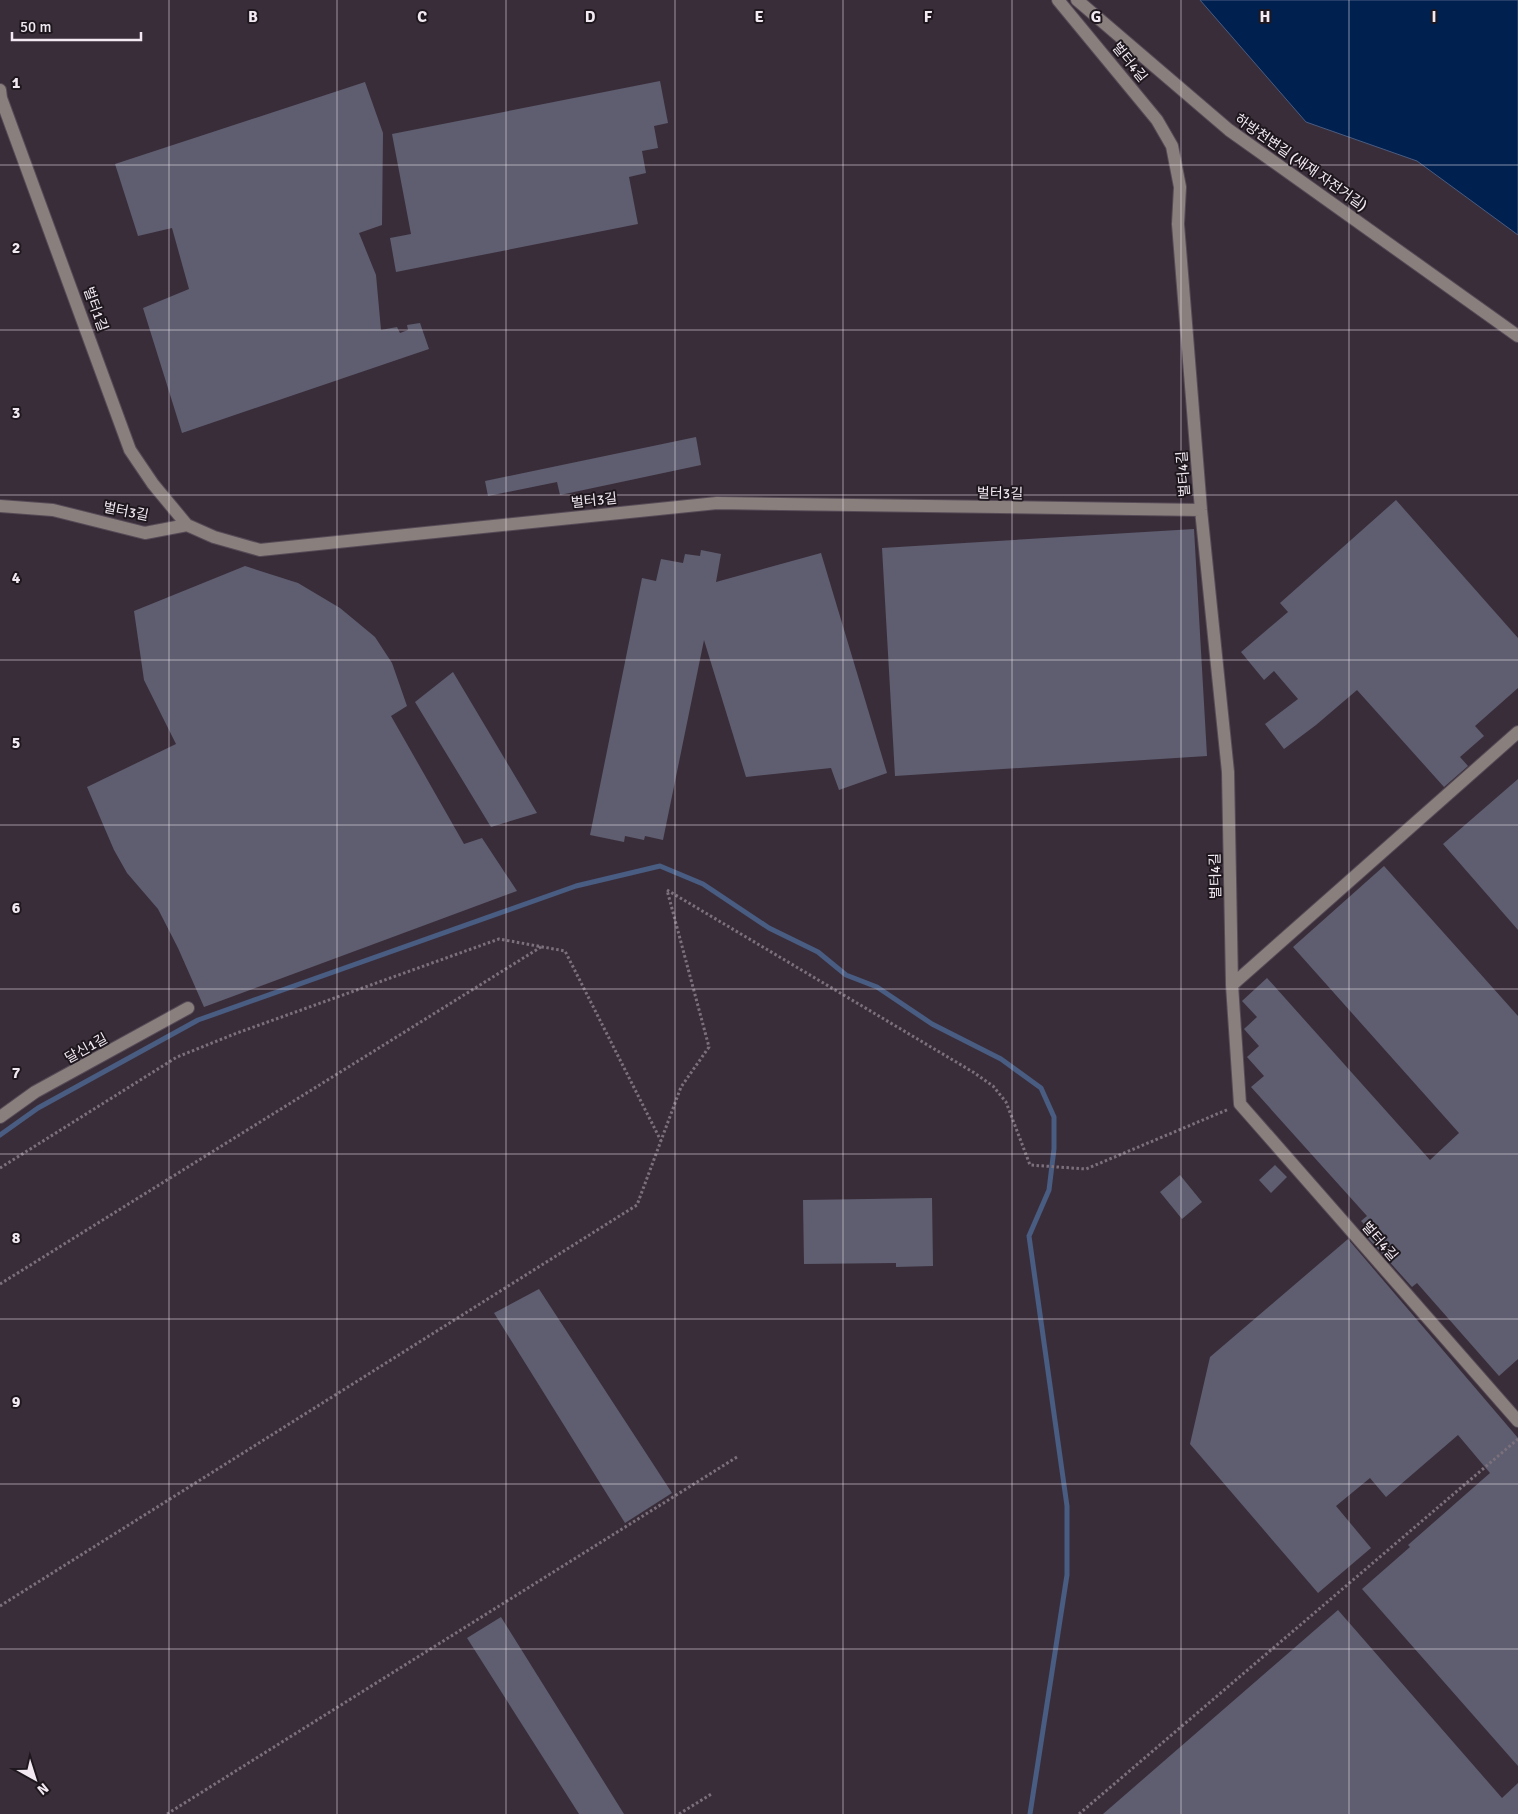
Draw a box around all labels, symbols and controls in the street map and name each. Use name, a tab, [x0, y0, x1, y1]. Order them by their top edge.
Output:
text: B	[248, 7, 258, 27]
text: C	[417, 7, 427, 27]
text: D	[585, 7, 596, 27]
text: E	[754, 7, 764, 27]
text: F	[924, 7, 933, 27]
text: G	[1091, 7, 1101, 27]
text: H	[1260, 7, 1270, 27]
text: I	[1431, 7, 1437, 27]
scale bar	[12, 10, 141, 42]
text: 50 m	[20, 18, 51, 36]
street label: 벌터4길	[1108, 39, 1151, 86]
text: 1	[12, 73, 21, 93]
street label: 하방천변길 (새재 자전거길)	[1231, 110, 1370, 214]
text: 2	[12, 238, 20, 258]
street label: 벌터1길	[80, 285, 111, 334]
text: 3	[12, 403, 20, 423]
street label: 벌터4길	[1173, 450, 1194, 498]
street label: 벌터3길	[977, 485, 1023, 502]
street label: 벌터3길	[570, 490, 618, 511]
street label: 벌터3길	[102, 499, 150, 524]
text: 4	[12, 568, 21, 588]
text: 5	[12, 733, 20, 753]
street label: 벌터4길	[1207, 853, 1224, 899]
text: 6	[12, 898, 21, 918]
street label: 달신1길	[62, 1030, 111, 1067]
text: 7	[12, 1063, 21, 1083]
street label: 벌터4길	[1358, 1218, 1401, 1264]
text: 8	[12, 1228, 21, 1248]
text: 9	[12, 1392, 21, 1412]
north arrow	[10, 1754, 60, 1804]
text: N	[34, 1779, 52, 1798]

